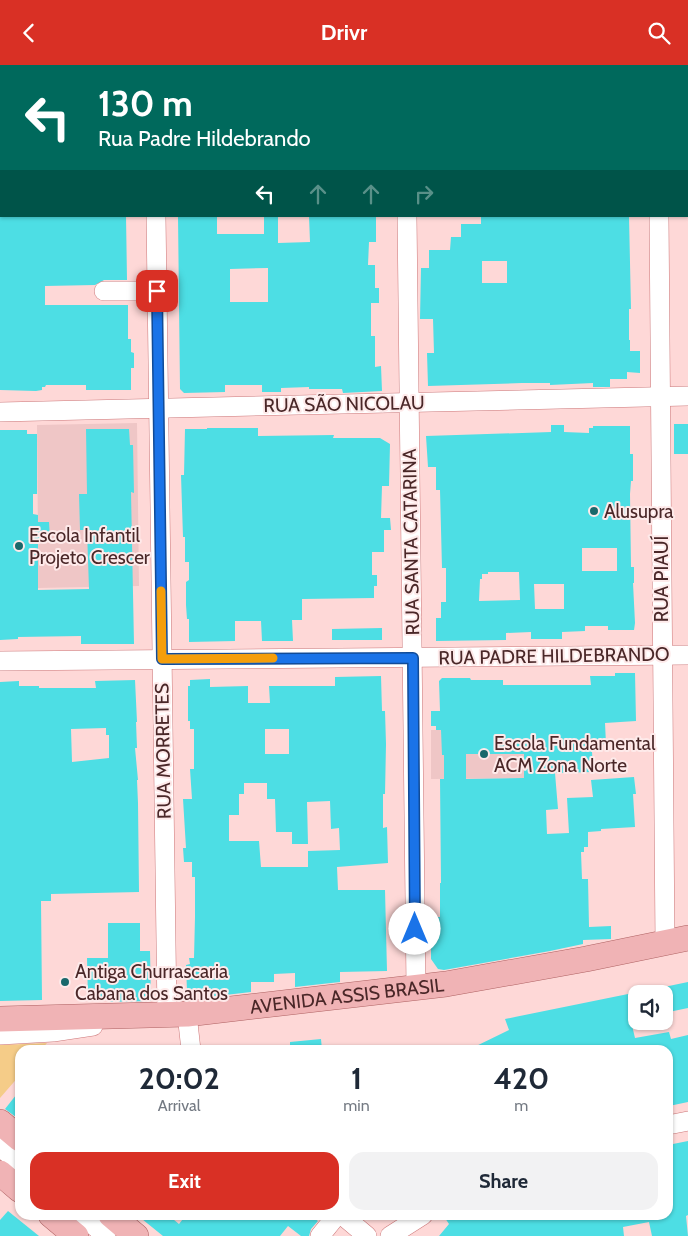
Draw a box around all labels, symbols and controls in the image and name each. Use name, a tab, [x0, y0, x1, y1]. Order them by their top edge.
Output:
icon: back	[15, 19, 43, 47]
text: Drivr	[321, 19, 367, 46]
icon: search	[645, 19, 673, 47]
text: 130 m	[98, 82, 193, 125]
icon: left	[15, 85, 80, 150]
text: Rua Padre Hildebrando	[98, 125, 311, 152]
icon: left	[251, 180, 279, 208]
icon: ahead	[304, 180, 332, 208]
icon: ahead	[357, 180, 385, 208]
icon: right	[410, 180, 438, 208]
pin	[136, 270, 178, 312]
icon: arrive	[143, 277, 171, 305]
street label: RUA SÃO NICOLAU	[263, 390, 425, 417]
street label: RUA SANTA CATARINA	[398, 448, 424, 636]
place label: Alusupra	[604, 500, 673, 523]
marker: Alusupra	[588, 505, 600, 517]
place label: Escola Infantil Projeto Crescer	[29, 524, 150, 569]
street label: RUA PIAUÍ	[649, 536, 673, 622]
marker: Escola Infantil Projeto Crescer	[13, 540, 25, 552]
street label: RUA PADRE HILDEBRANDO	[438, 642, 670, 670]
street label: RUA MORRETES	[150, 683, 176, 819]
place label: Escola Fundamental ACM Zona Norte	[494, 732, 656, 777]
marker: Escola Fundamental ACM Zona Norte	[478, 748, 490, 760]
position arrow	[388, 902, 440, 954]
place label: Antiga Churrascaria Cabana dos Santos	[75, 960, 228, 1005]
street label: AVENIDA ASSIS BRASIL	[249, 973, 445, 1018]
marker: Antiga Churrascaria Cabana dos Santos	[59, 976, 71, 988]
map controls	[628, 985, 673, 1030]
button: sound	[628, 985, 673, 1030]
text: 20:02	[139, 1060, 220, 1097]
text: 1	[351, 1060, 362, 1097]
text: 420	[493, 1060, 549, 1097]
text: Arrival	[158, 1096, 200, 1115]
text: min	[343, 1096, 370, 1115]
text: m	[514, 1096, 528, 1115]
button: Exit	[30, 1152, 339, 1210]
button: Share	[349, 1152, 658, 1210]

